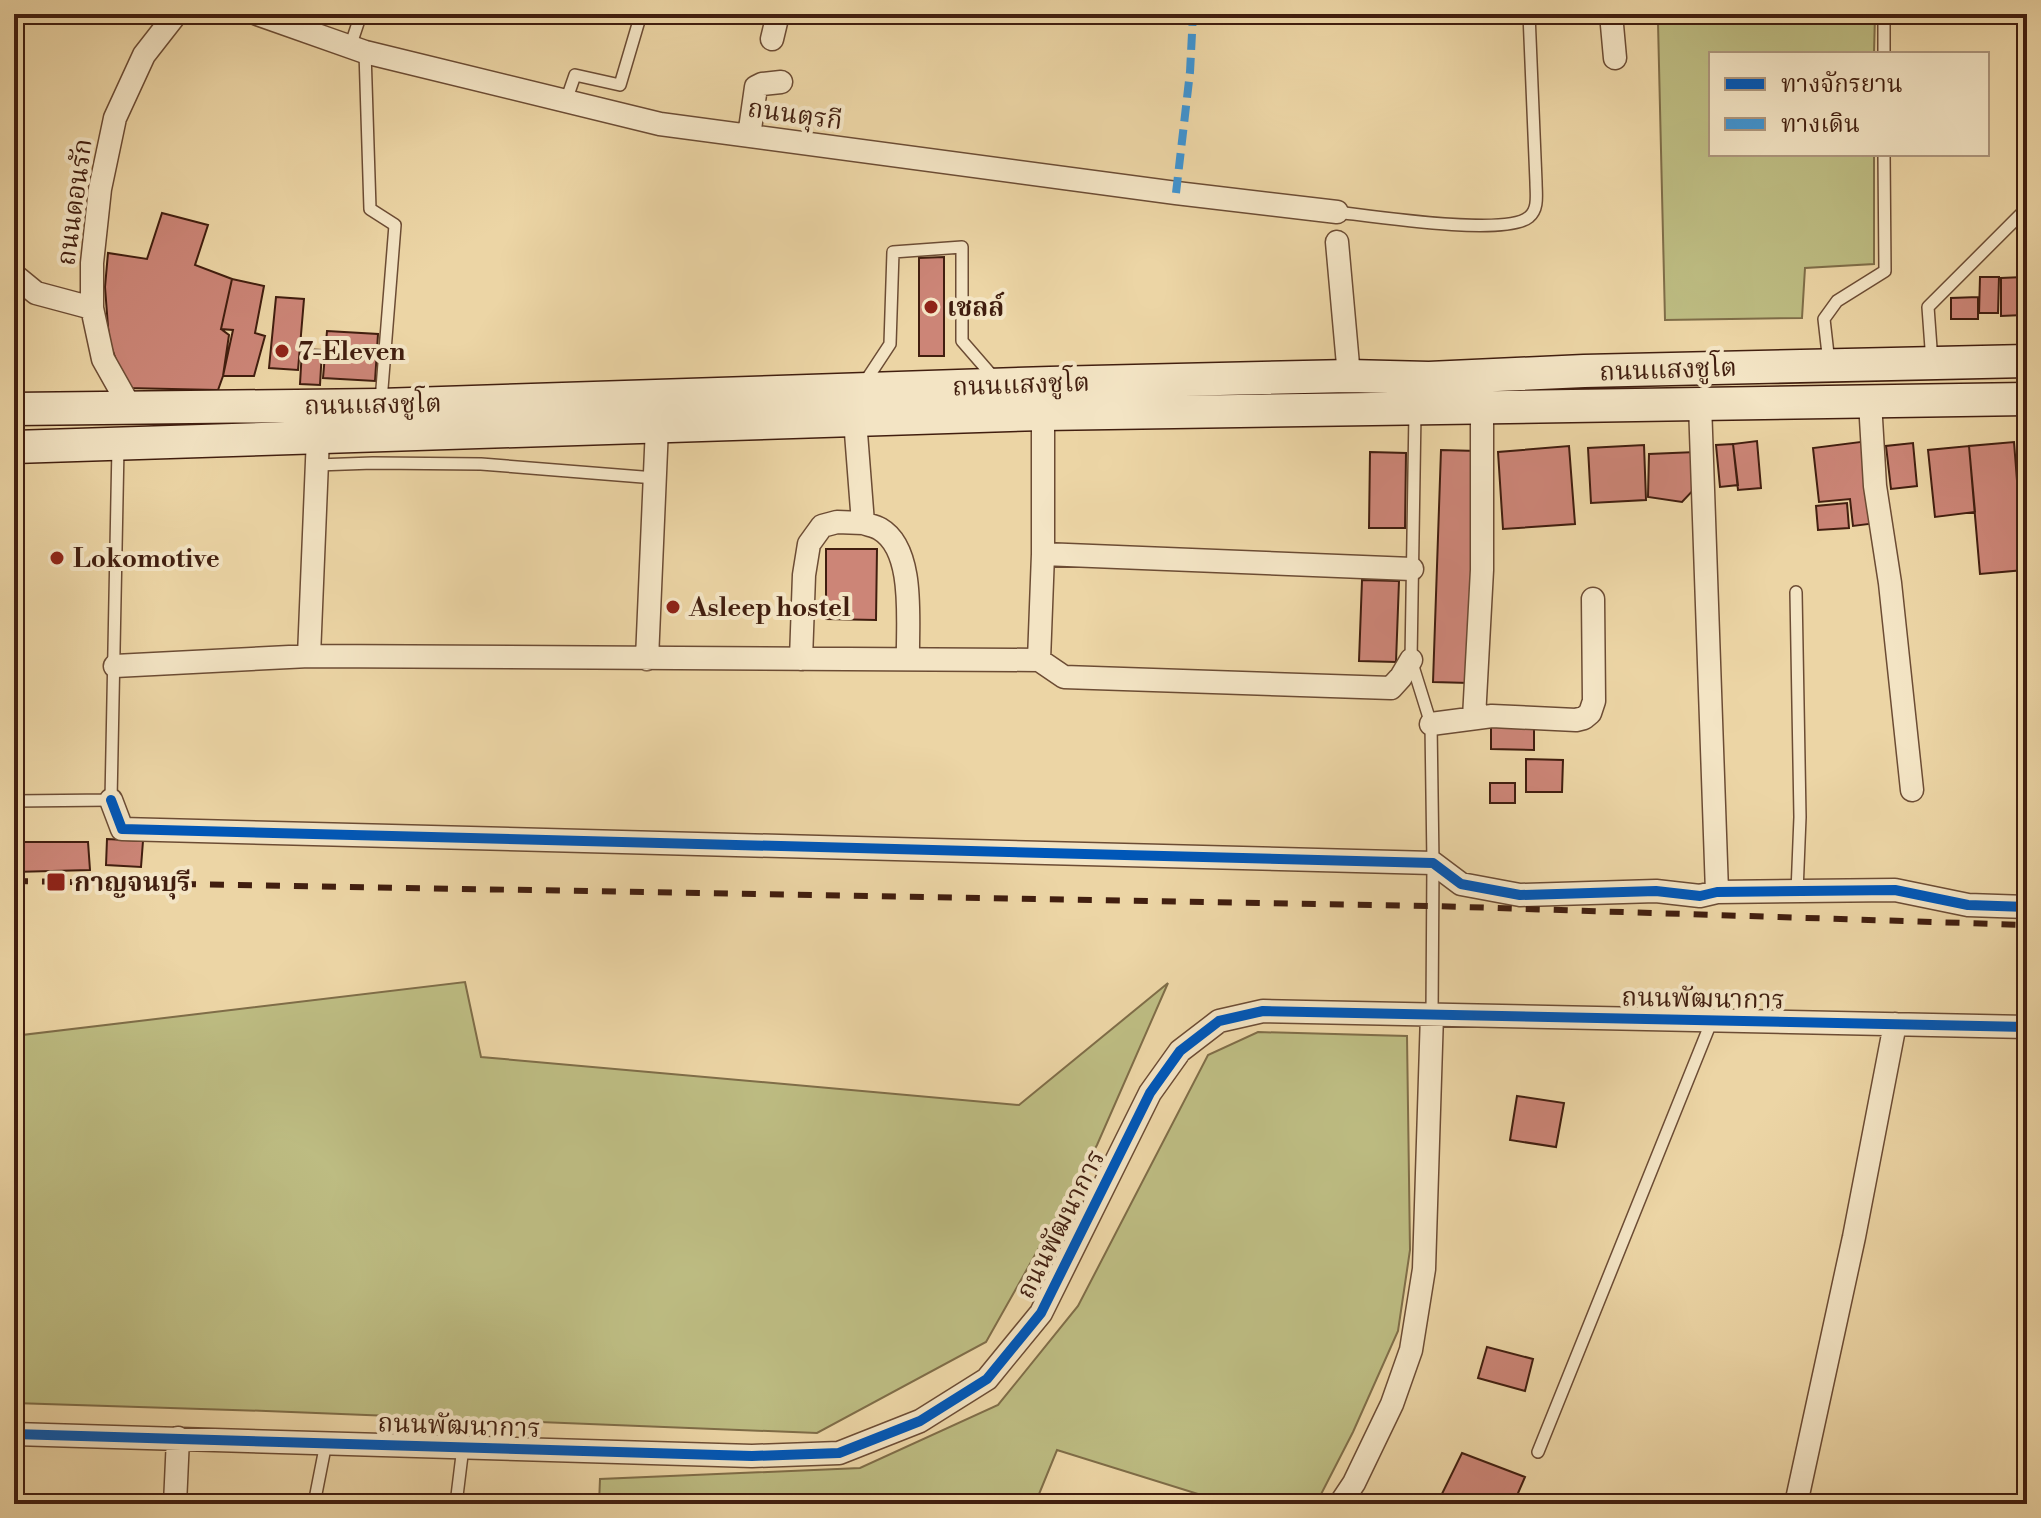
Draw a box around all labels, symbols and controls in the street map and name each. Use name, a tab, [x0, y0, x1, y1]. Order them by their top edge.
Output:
legend	[1709, 52, 1989, 156]
text: ทางจักรยาน	[1781, 70, 1903, 100]
street label: ถนนตุรกี	[745, 92, 844, 138]
text: ทางเดิน	[1781, 110, 1860, 140]
street label: ถนนดอนรัก	[50, 137, 100, 268]
place label: เชลล์	[947, 291, 1005, 324]
marker: เชลล์	[922, 298, 940, 316]
place label: 7-Eleven	[298, 336, 405, 368]
marker: 7-Eleven	[273, 342, 291, 360]
street label: ถนนแสงชูโต	[1599, 349, 1737, 389]
street label: ถนนแสงชูโต	[952, 364, 1090, 404]
street label: ถนนแสงชูโต	[304, 385, 442, 423]
place label: Lokomotive	[73, 543, 220, 575]
marker: Lokomotive	[48, 549, 66, 567]
place label: Asleep hostel	[688, 592, 851, 624]
marker: Asleep hostel	[664, 598, 682, 616]
place label: กาญจนบุรี	[74, 867, 190, 900]
marker: กาญจนบุรี	[45, 871, 67, 893]
street label: ถนนพัฒนาการ	[1621, 982, 1785, 1016]
street label: ถนนพัฒนาการ	[1010, 1144, 1112, 1304]
street label: ถนนพัฒนาการ	[377, 1407, 541, 1445]

